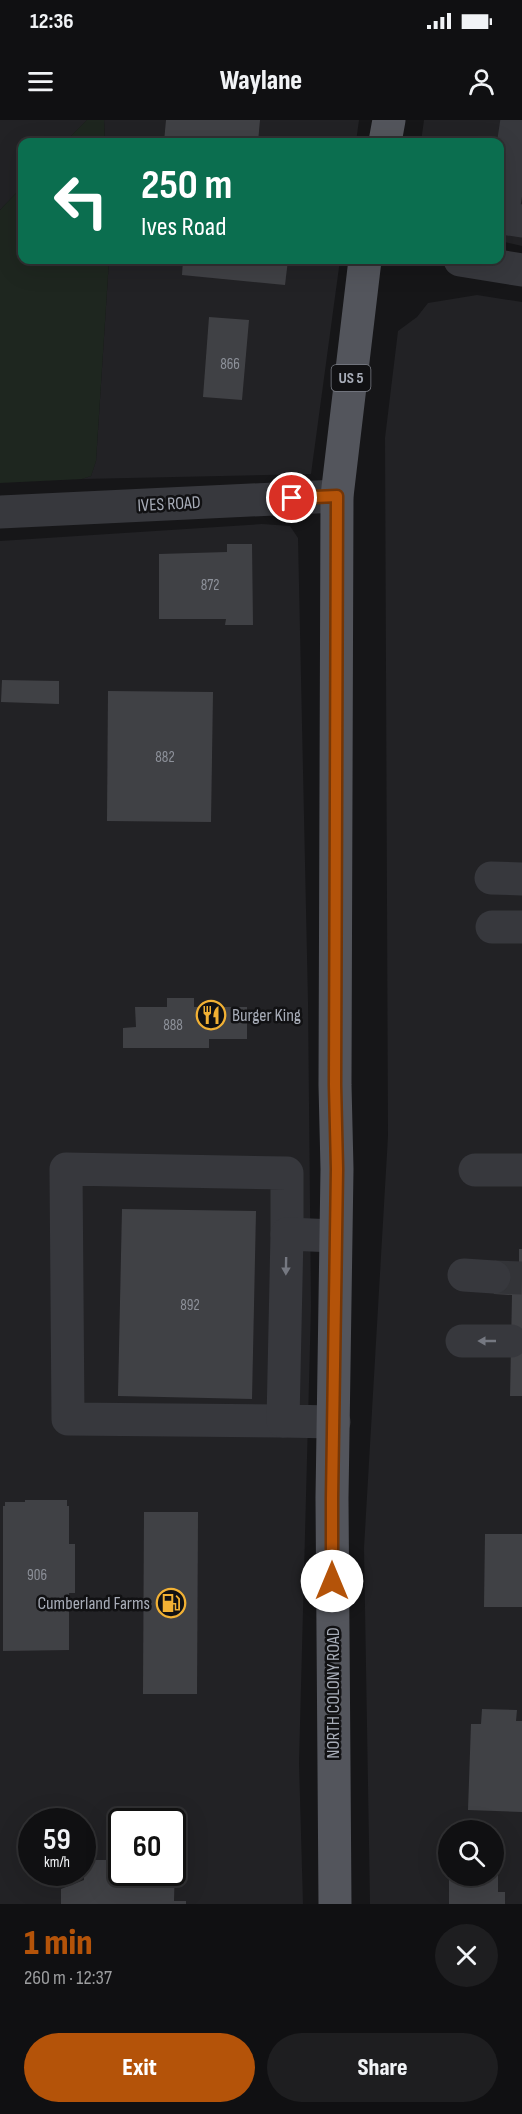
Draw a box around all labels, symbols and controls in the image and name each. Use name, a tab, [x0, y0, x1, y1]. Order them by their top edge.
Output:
text: 12:36	[30, 8, 74, 35]
icon: menu	[24, 65, 57, 98]
text: Waylane	[220, 65, 302, 97]
icon: person	[465, 65, 498, 98]
text: 250 m	[141, 160, 232, 211]
icon: left	[42, 162, 120, 240]
text: Ives Road	[141, 211, 227, 243]
house number: 866	[220, 355, 240, 374]
road number: US 5	[332, 365, 370, 391]
pin	[266, 472, 317, 523]
icon: arrive	[275, 481, 308, 514]
street label: IVES ROAD	[137, 492, 201, 516]
house number: 872	[201, 576, 219, 595]
house number: 882	[155, 748, 175, 767]
restaurant icon: Burger King	[195, 999, 227, 1031]
place label: Burger King	[232, 1005, 301, 1026]
house number: 888	[163, 1016, 183, 1035]
one-way arrow	[282, 1257, 291, 1276]
house number: 892	[180, 1296, 200, 1315]
one-way arrow	[477, 1336, 496, 1346]
position arrow	[300, 1549, 364, 1613]
house number: 906	[27, 1566, 47, 1585]
fuel station icon: Cumberland Farms	[155, 1587, 187, 1619]
place label: Cumberland Farms	[37, 1593, 150, 1614]
street label: NORTH COLONY ROAD	[323, 1627, 344, 1759]
speed limit sign: 60	[108, 1808, 186, 1886]
map controls	[438, 1820, 504, 1886]
button: search	[438, 1820, 504, 1886]
text: 59	[43, 1822, 71, 1858]
text: km/h	[44, 1853, 70, 1872]
text: 1 min	[24, 1922, 92, 1965]
button: close	[435, 1924, 498, 1987]
text: 260 m · 12:37	[24, 1966, 112, 1990]
button: Exit	[24, 2033, 255, 2102]
button: Share	[267, 2033, 498, 2102]

